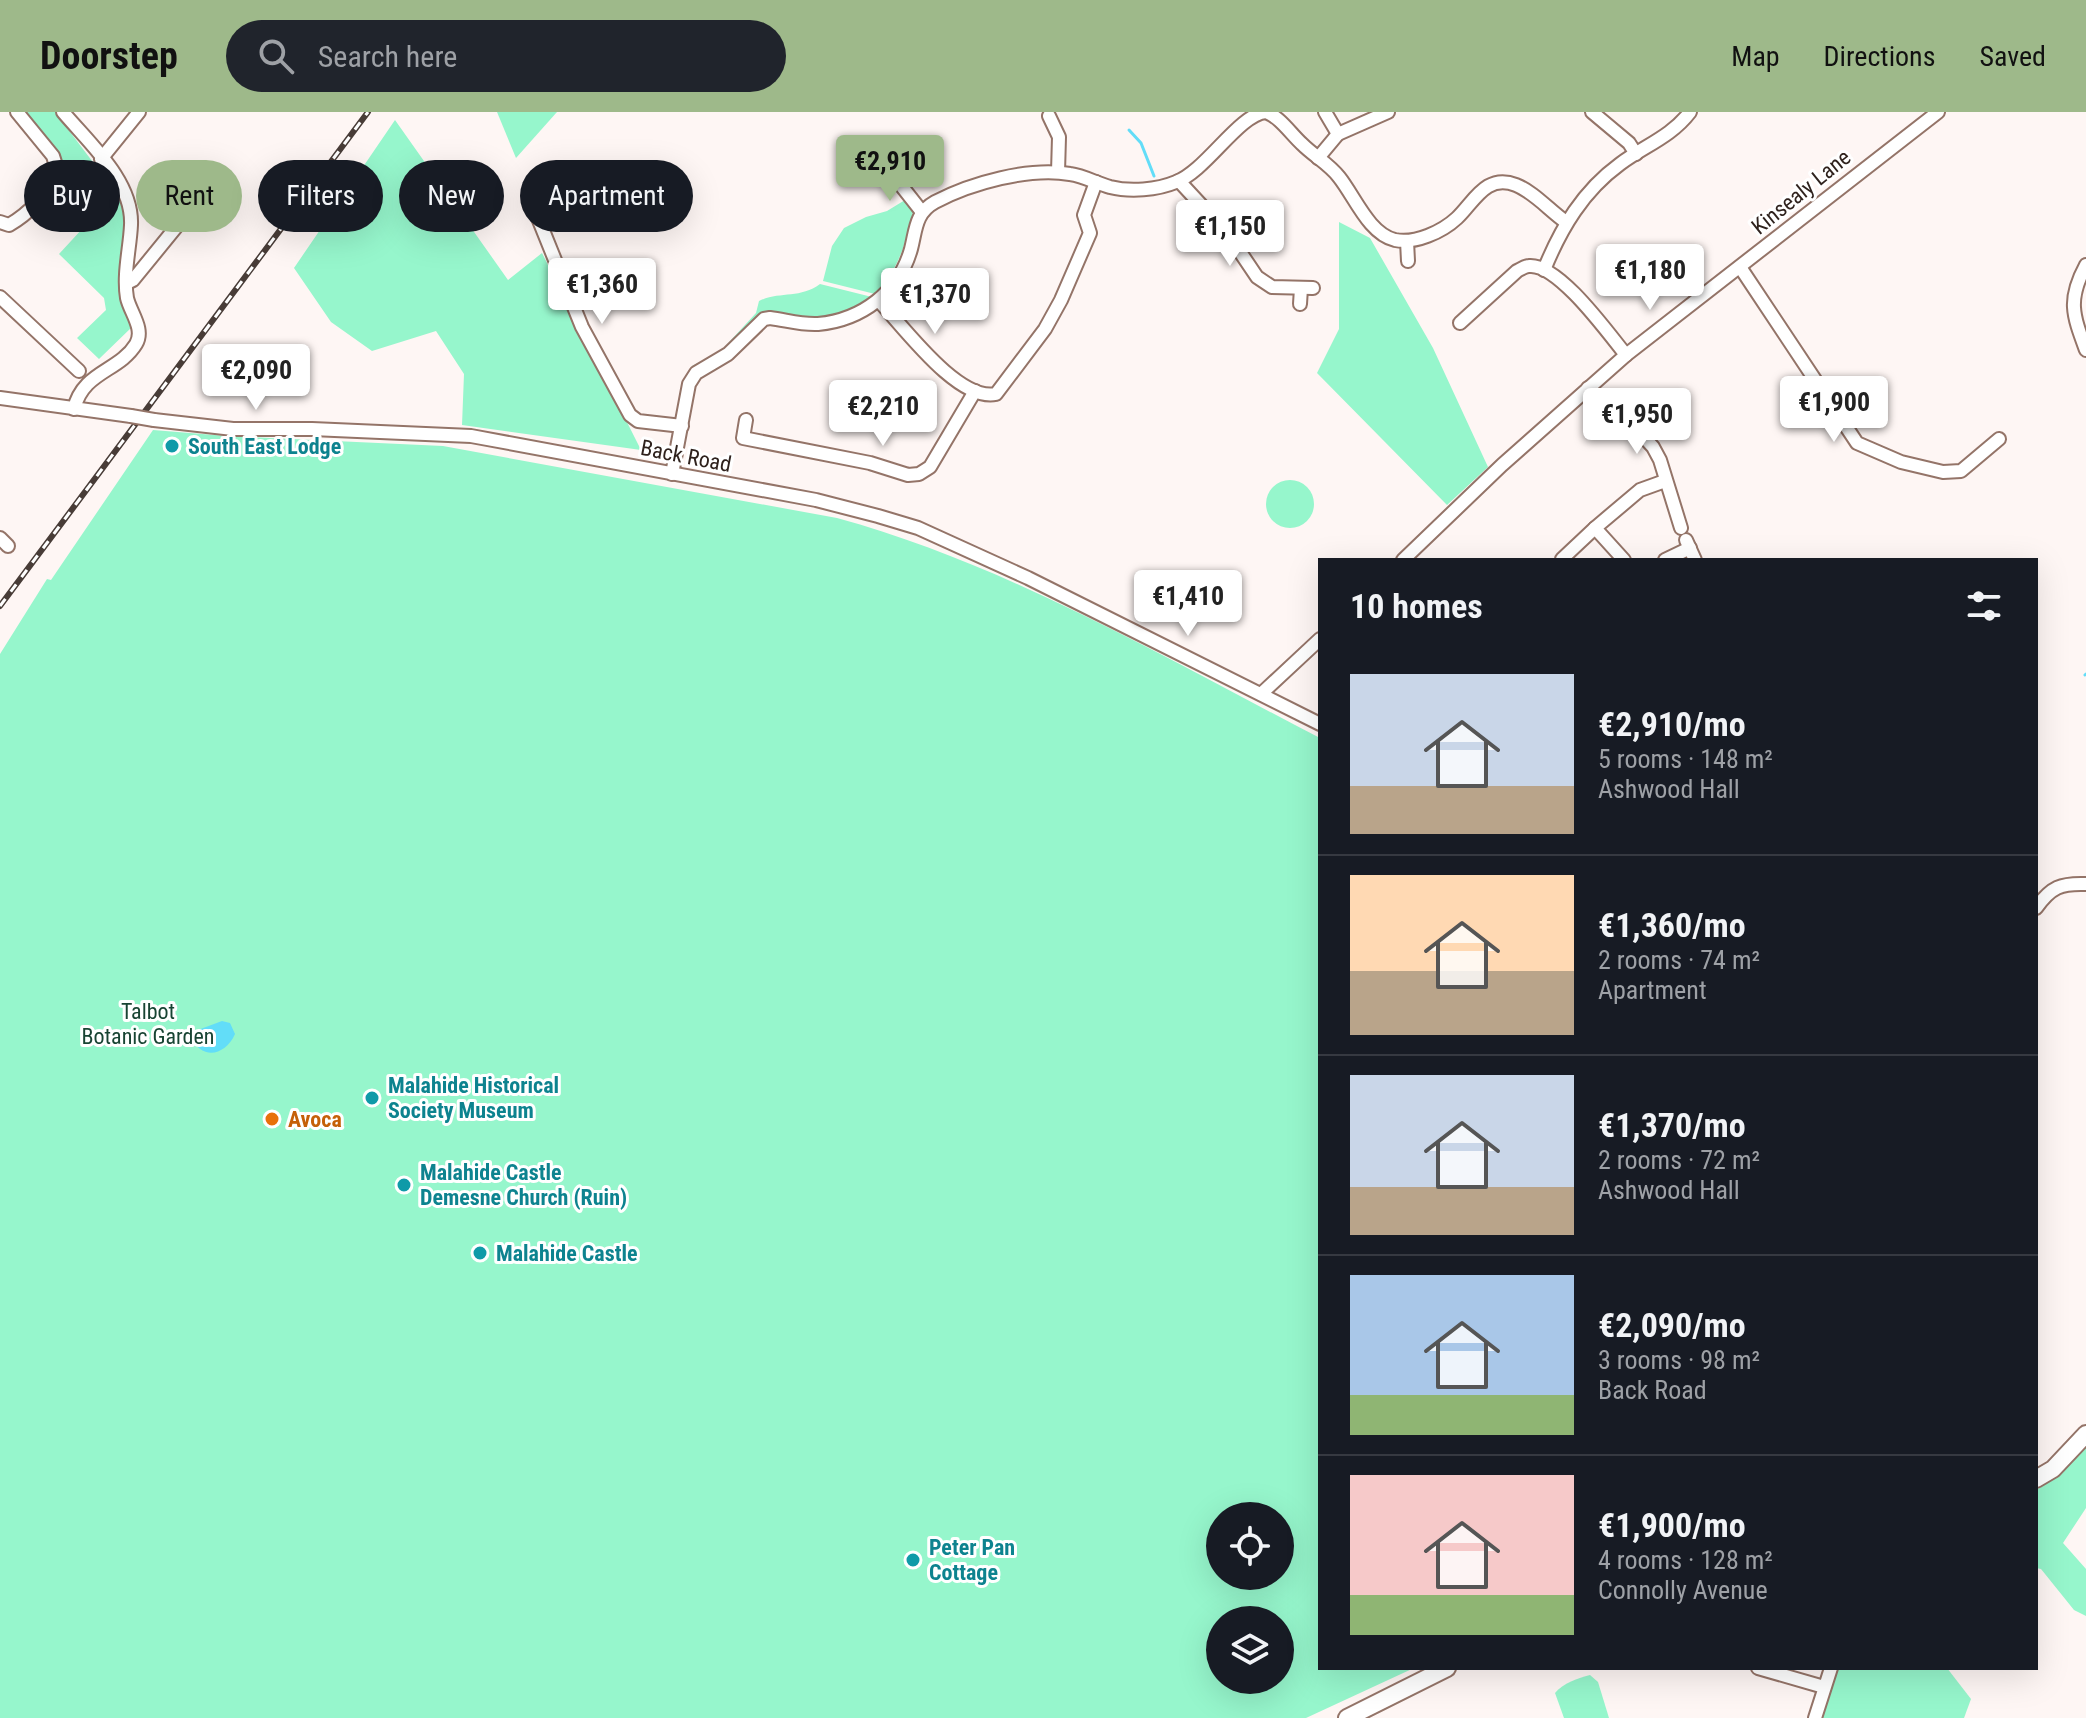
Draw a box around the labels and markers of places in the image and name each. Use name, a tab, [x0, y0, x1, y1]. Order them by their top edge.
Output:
pin: €2,910	[825, 135, 955, 203]
pin: €1,150	[1165, 200, 1295, 268]
pin: €1,180	[1585, 244, 1715, 312]
pin: €1,360	[537, 258, 667, 326]
pin: €1,370	[870, 268, 1000, 336]
pin: €2,090	[191, 344, 321, 412]
pin: €1,900	[1769, 376, 1899, 444]
pin: €2,210	[818, 380, 948, 448]
pin: €1,950	[1572, 388, 1702, 456]
place label: South East Lodge	[188, 434, 341, 459]
marker: South East Lodge	[163, 437, 181, 455]
pin: €1,410	[1123, 570, 1253, 638]
place label: Malahide Historical Society Museum	[388, 1073, 559, 1123]
marker: Malahide Historical Society Museum	[363, 1089, 381, 1107]
place label: Avoca	[288, 1107, 342, 1132]
marker: Avoca	[263, 1110, 281, 1128]
place label: Malahide Castle Demesne Church (Ruin)	[420, 1160, 627, 1210]
marker: Malahide Castle Demesne Church (Ruin)	[395, 1176, 413, 1194]
place label: Malahide Castle	[496, 1241, 638, 1266]
marker: Malahide Castle	[471, 1244, 489, 1262]
place label: Peter Pan Cottage	[929, 1535, 1015, 1585]
marker: Peter Pan Cottage	[904, 1551, 922, 1569]

